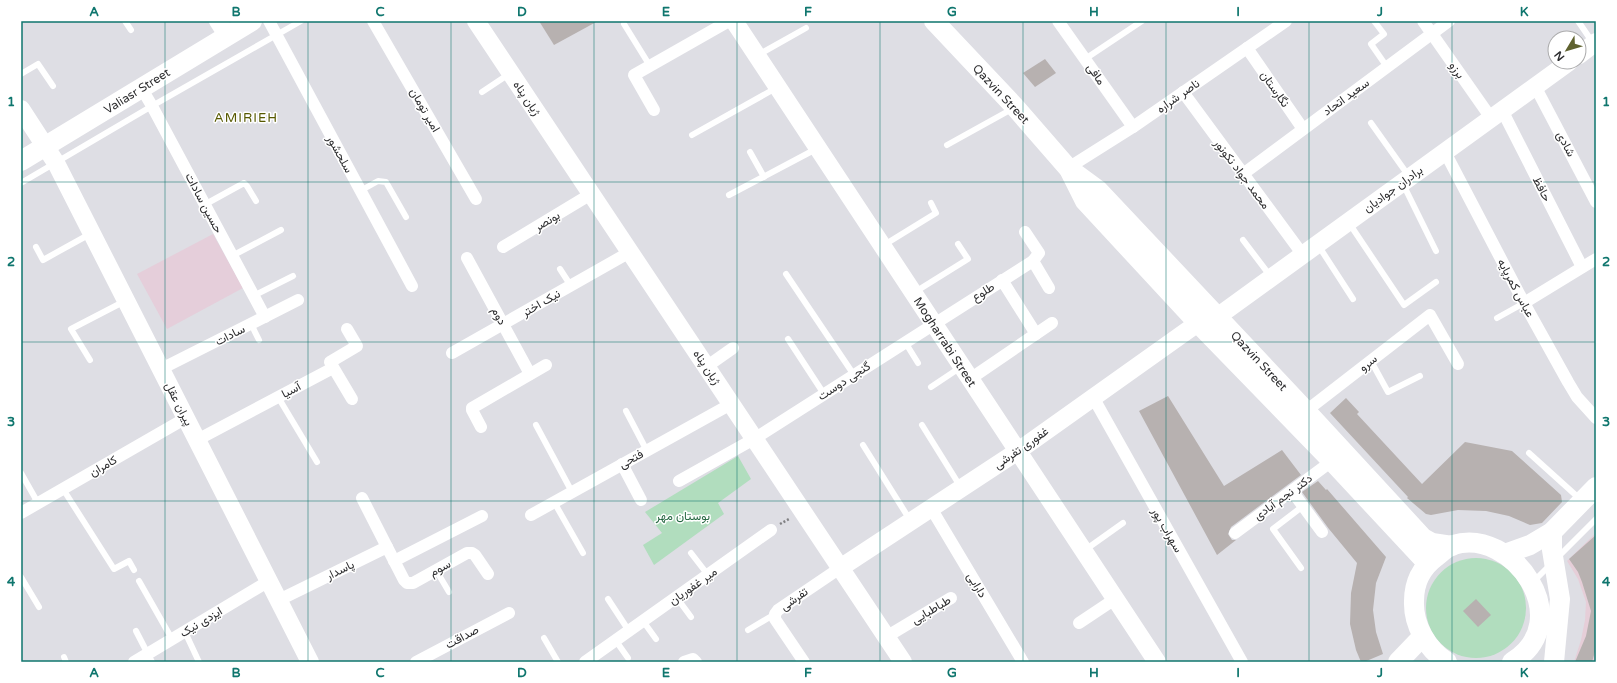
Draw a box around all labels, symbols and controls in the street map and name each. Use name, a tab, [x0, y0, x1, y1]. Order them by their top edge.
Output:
text: A	[89, 4, 99, 20]
text: B	[231, 4, 241, 20]
text: C	[375, 4, 385, 20]
text: D	[517, 4, 527, 20]
text: E	[662, 4, 670, 20]
text: F	[804, 4, 812, 20]
text: G	[947, 4, 957, 20]
text: H	[1089, 4, 1099, 20]
text: I	[1236, 4, 1240, 20]
text: J	[1376, 4, 1383, 20]
text: K	[1520, 4, 1529, 20]
north arrow	[1547, 30, 1587, 70]
text: N	[1552, 48, 1567, 63]
street label: برزو	[1445, 59, 1468, 82]
street label: Qazvin Street	[970, 61, 1032, 127]
street label: مافی	[1083, 61, 1108, 88]
street label: Valiasr Street	[102, 65, 173, 117]
street label: نگارستان	[1257, 68, 1293, 110]
street label: ناصر شراره	[1154, 76, 1203, 117]
street label: سعید اتحاد	[1320, 76, 1372, 118]
street label: ژیان پناه	[510, 78, 544, 119]
street label: امیر تومان	[406, 86, 443, 135]
text: 1	[7, 94, 15, 110]
text: 1	[1602, 94, 1610, 110]
district label: AMIRIEH	[214, 110, 278, 126]
street label: شادی	[1553, 129, 1578, 160]
street label: سلحشور	[323, 132, 356, 176]
street label: محمد جواد نکونور	[1210, 136, 1273, 212]
street label: برادران جوادیان	[1361, 163, 1426, 216]
street label: حسین سادات	[181, 170, 226, 236]
street label: حافظ	[1530, 174, 1554, 204]
street label: بونصر	[531, 208, 563, 235]
text: 2	[7, 254, 15, 270]
text: 2	[1602, 254, 1610, 270]
street label: عباس کمرپایه	[1494, 256, 1537, 320]
street label: طلوع	[969, 280, 998, 306]
street label: نیک اختر	[518, 286, 563, 321]
street label: Mogharrabi Street	[911, 294, 979, 390]
street label: دوم	[488, 305, 510, 328]
street label: سادات	[213, 322, 247, 348]
street label: Qazvin Street	[1228, 328, 1290, 394]
street label: ژیان پناه	[690, 347, 724, 388]
street label: سرو	[1356, 352, 1381, 375]
street label: گنجی دوست	[815, 359, 874, 404]
street label: آسیا	[279, 379, 304, 401]
street label: پیران عقل	[161, 380, 196, 429]
text: 3	[7, 414, 15, 430]
text: 3	[1602, 414, 1610, 430]
street label: غفوری تفرشی	[991, 424, 1052, 473]
street label: فتحی	[616, 447, 646, 472]
street label: کامران	[87, 453, 120, 480]
street label: دکتر نجم آبادی	[1251, 471, 1316, 524]
street label: سهراب پور	[1147, 504, 1185, 555]
park label: بوستان مهر	[655, 509, 710, 524]
street label: پاسدار	[323, 557, 357, 584]
street label: سوم	[427, 557, 453, 580]
street label: میر غفوریان	[666, 564, 720, 608]
street label: دارابی	[963, 570, 990, 601]
text: 4	[7, 574, 16, 590]
text: 4	[1602, 574, 1611, 590]
street label: تفرشی	[777, 584, 811, 614]
street label: طباطبایی	[909, 593, 954, 628]
street label: ایزدی نیک	[177, 604, 225, 641]
street label: صداقت	[443, 622, 481, 652]
text: A	[89, 665, 99, 681]
text: B	[231, 665, 241, 681]
text: C	[375, 665, 385, 681]
text: D	[517, 665, 527, 681]
text: E	[662, 665, 670, 681]
text: F	[804, 665, 812, 681]
text: G	[947, 665, 957, 681]
text: H	[1089, 665, 1099, 681]
text: I	[1236, 665, 1240, 681]
text: J	[1376, 665, 1383, 681]
text: K	[1520, 665, 1529, 681]

